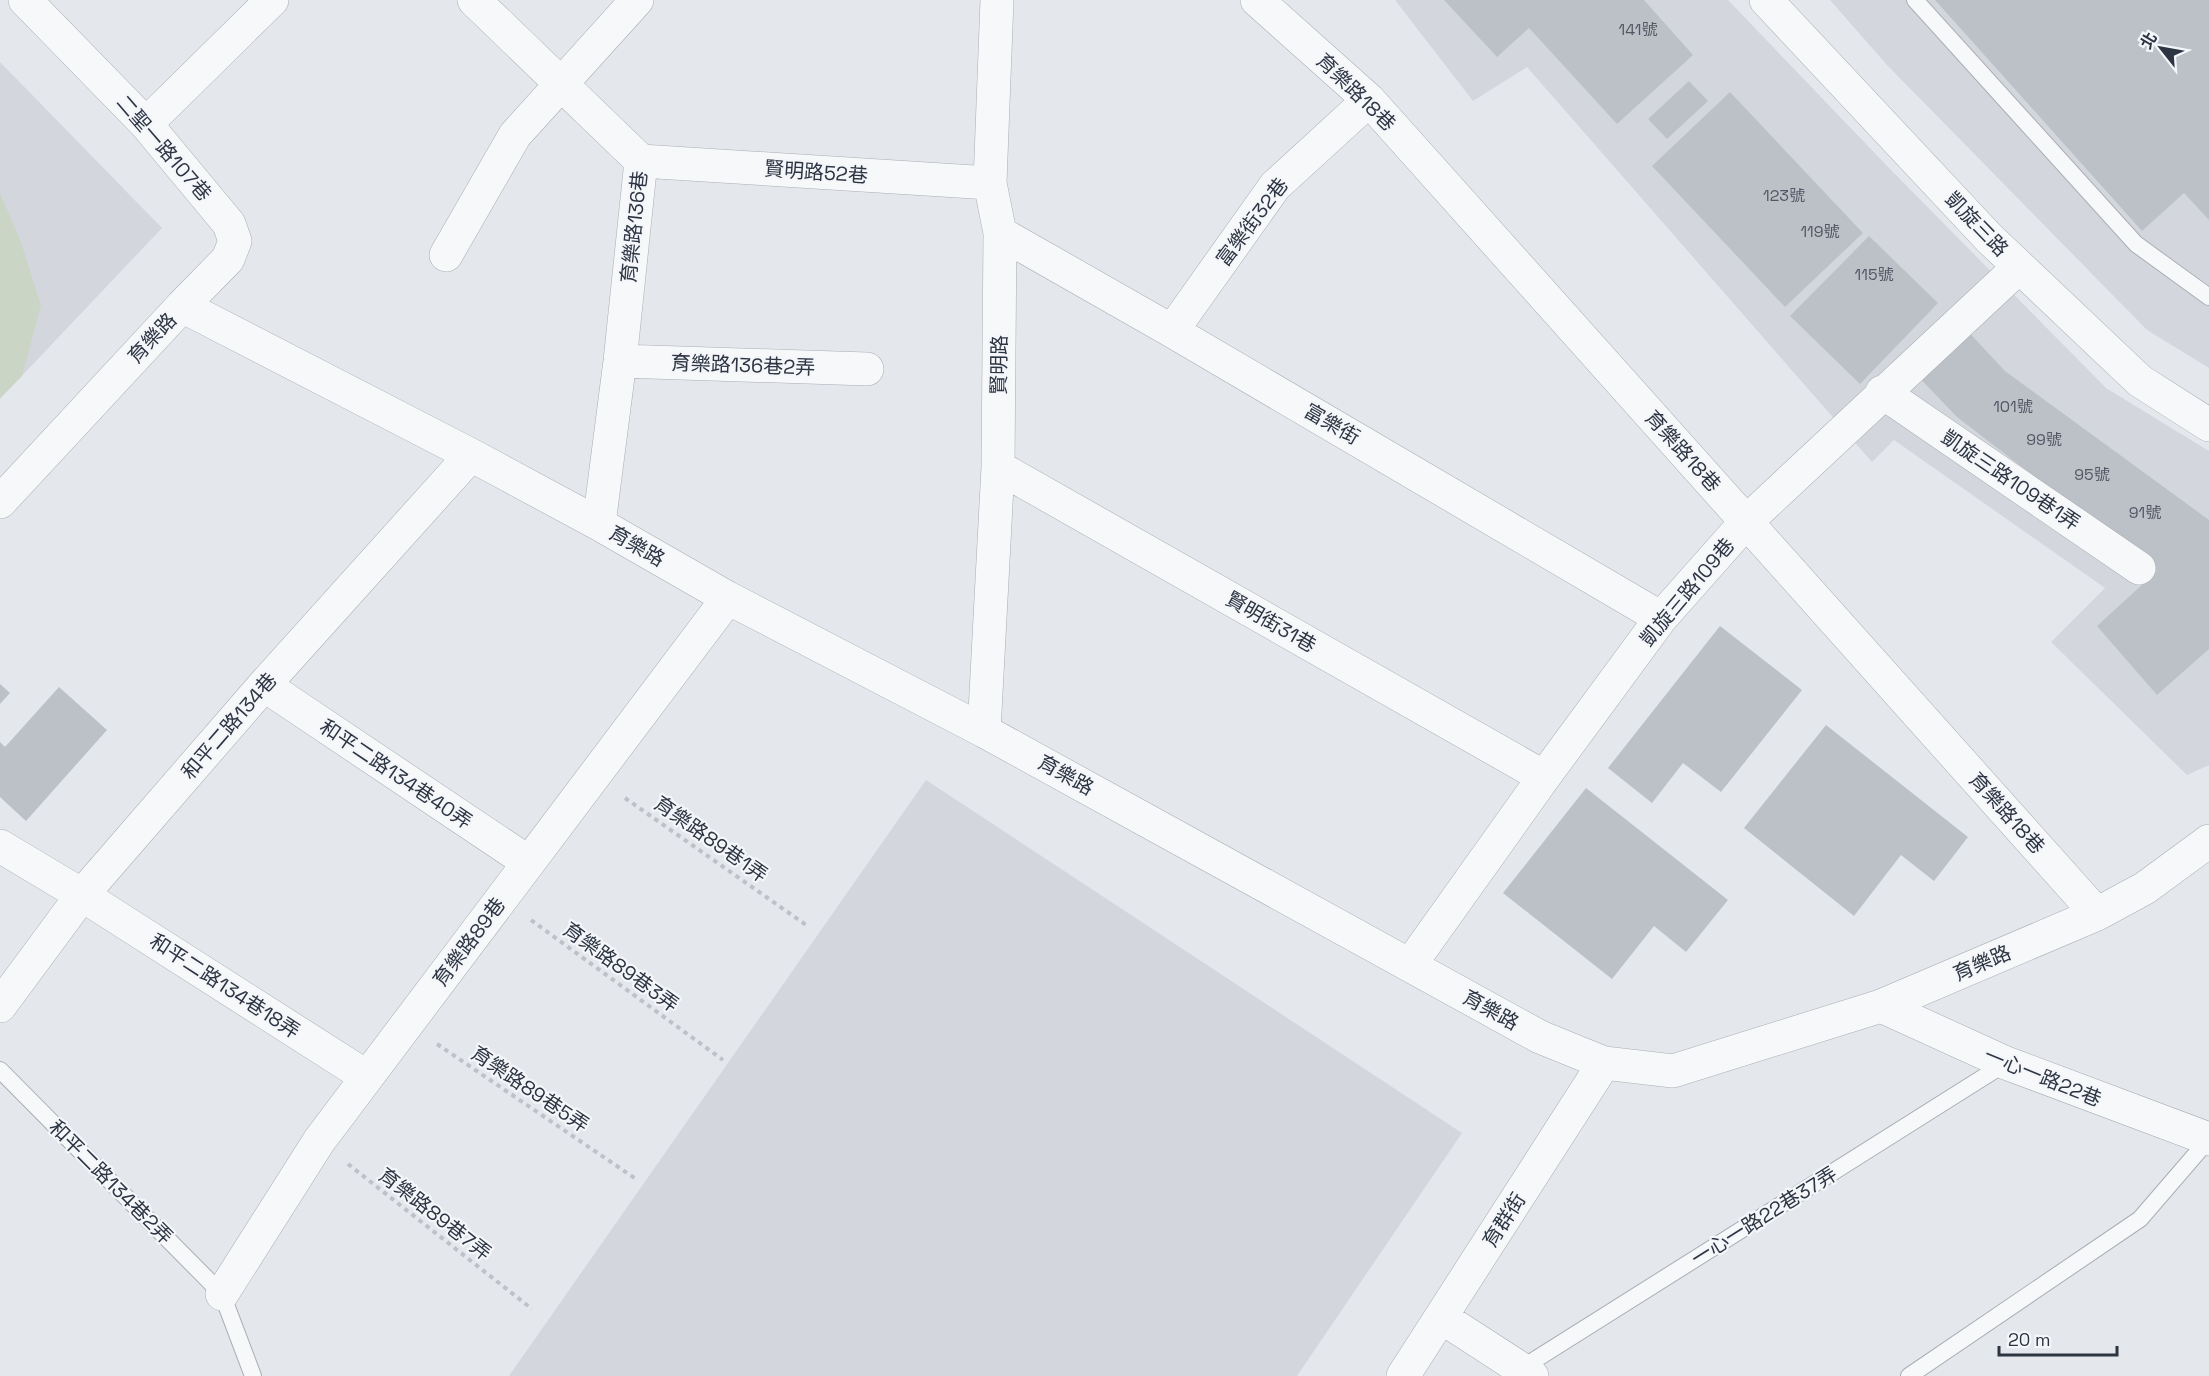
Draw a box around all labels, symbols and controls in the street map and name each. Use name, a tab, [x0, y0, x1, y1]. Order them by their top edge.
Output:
north arrow	[2131, 18, 2191, 78]
house number: 141號	[1619, 19, 1657, 40]
text: 北	[2135, 28, 2162, 53]
street label: 育樂路18巷	[1311, 48, 1401, 136]
street label: 二聖一路107巷	[111, 90, 217, 206]
street label: 賢明路52巷	[763, 155, 869, 189]
street label: 育樂路136巷	[615, 170, 653, 284]
street label: 富樂街32巷	[1210, 173, 1294, 271]
house number: 123號	[1763, 185, 1805, 206]
street label: 凱旋三路	[1940, 186, 2014, 262]
house number: 119號	[1800, 221, 1840, 242]
house number: 115號	[1855, 264, 1893, 285]
street label: 育樂路	[122, 307, 182, 369]
street label: 賢明路	[985, 335, 1013, 395]
street label: 育樂路136巷2弄	[670, 349, 816, 381]
house number: 101號	[1993, 396, 2033, 417]
street label: 富樂街	[1300, 398, 1364, 450]
street label: 育樂路18巷	[1640, 405, 1726, 497]
street label: 凱旋三路109巷1弄	[1937, 424, 2085, 536]
house number: 99號	[2026, 429, 2062, 450]
house number: 95號	[2074, 464, 2110, 485]
house number: 91號	[2129, 502, 2161, 523]
street label: 育樂路	[605, 520, 669, 572]
street label: 凱旋三路109巷	[1634, 533, 1740, 651]
street label: 賢明街31巷	[1221, 586, 1321, 658]
street label: 和平二路134巷	[176, 667, 282, 785]
street label: 和平二路134巷40弄	[315, 713, 477, 835]
street label: 育樂路	[1033, 749, 1099, 801]
street label: 育樂路18巷	[1964, 767, 2050, 859]
street label: 育樂路89巷1弄	[649, 790, 773, 888]
street label: 育樂路89巷	[427, 892, 511, 992]
street label: 育樂路89巷3弄	[558, 916, 684, 1018]
street label: 和平二路134巷18弄	[145, 928, 305, 1044]
street label: 育樂路	[1949, 939, 2015, 987]
street label: 育樂路	[1458, 984, 1524, 1036]
street label: 育樂路89巷5弄	[466, 1040, 594, 1138]
street label: 一心一路22巷	[1981, 1042, 2105, 1112]
street label: 和平二路134巷2弄	[43, 1114, 179, 1250]
street label: 一心一路22巷37弄	[1686, 1161, 1842, 1271]
street label: 育樂路89巷7弄	[373, 1162, 497, 1266]
street label: 育群街	[1477, 1188, 1531, 1252]
scale bar	[1999, 1319, 2118, 1357]
text: 20 m	[2008, 1328, 2051, 1351]

